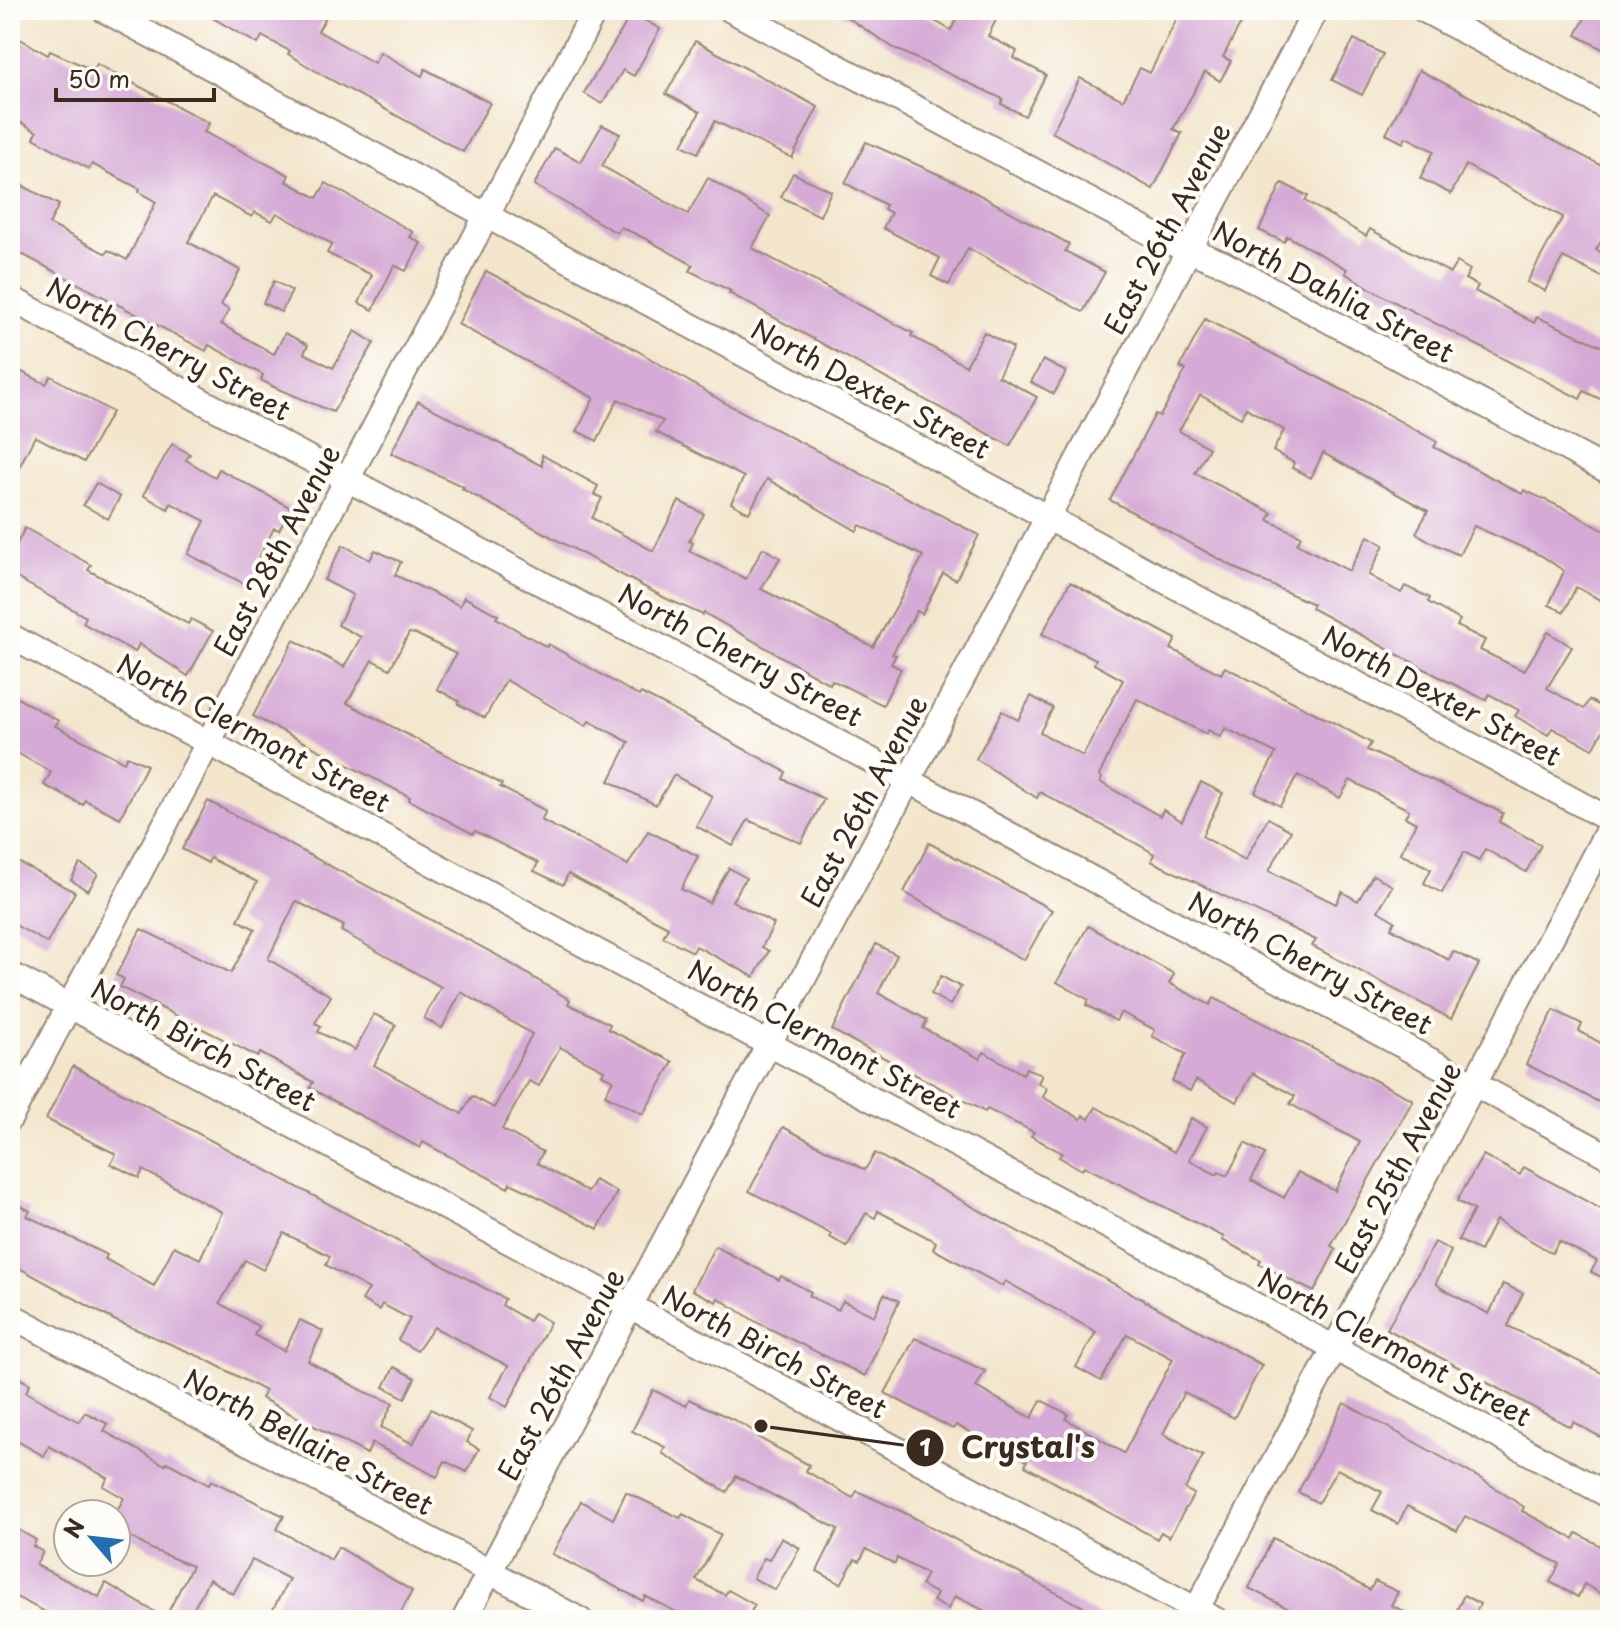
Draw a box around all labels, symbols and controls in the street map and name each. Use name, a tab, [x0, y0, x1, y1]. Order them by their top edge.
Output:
scale bar	[56, 52, 214, 102]
text: 50 m	[68, 60, 130, 96]
street label: East 26th Avenue	[1092, 114, 1240, 342]
street label: North Dahlia Street	[1206, 209, 1462, 373]
street label: North Cherry Street	[39, 265, 299, 431]
street label: North Dexter Street	[744, 307, 998, 469]
street label: East 28th Avenue	[202, 436, 350, 664]
street label: North Cherry Street	[611, 571, 871, 737]
street label: North Dexter Street	[1315, 614, 1569, 776]
street label: North Clermont Street	[109, 642, 399, 822]
street label: East 26th Avenue	[789, 687, 937, 915]
street label: North Cherry Street	[1181, 879, 1441, 1045]
street label: North Clermont Street	[680, 948, 970, 1128]
street label: North Birch Street	[84, 966, 324, 1122]
street label: East 25th Avenue	[1323, 1053, 1471, 1281]
street label: North Clermont Street	[1250, 1256, 1540, 1436]
street label: East 26th Avenue	[486, 1260, 634, 1488]
street label: North Birch Street	[655, 1273, 895, 1429]
street label: North Bellaire Street	[176, 1357, 442, 1525]
callout: Crystal's	[905, 1421, 1111, 1475]
text: Crystal's	[961, 1423, 1095, 1468]
text: 1	[919, 1428, 931, 1464]
north arrow	[52, 1498, 132, 1578]
text: N	[54, 1512, 92, 1543]

